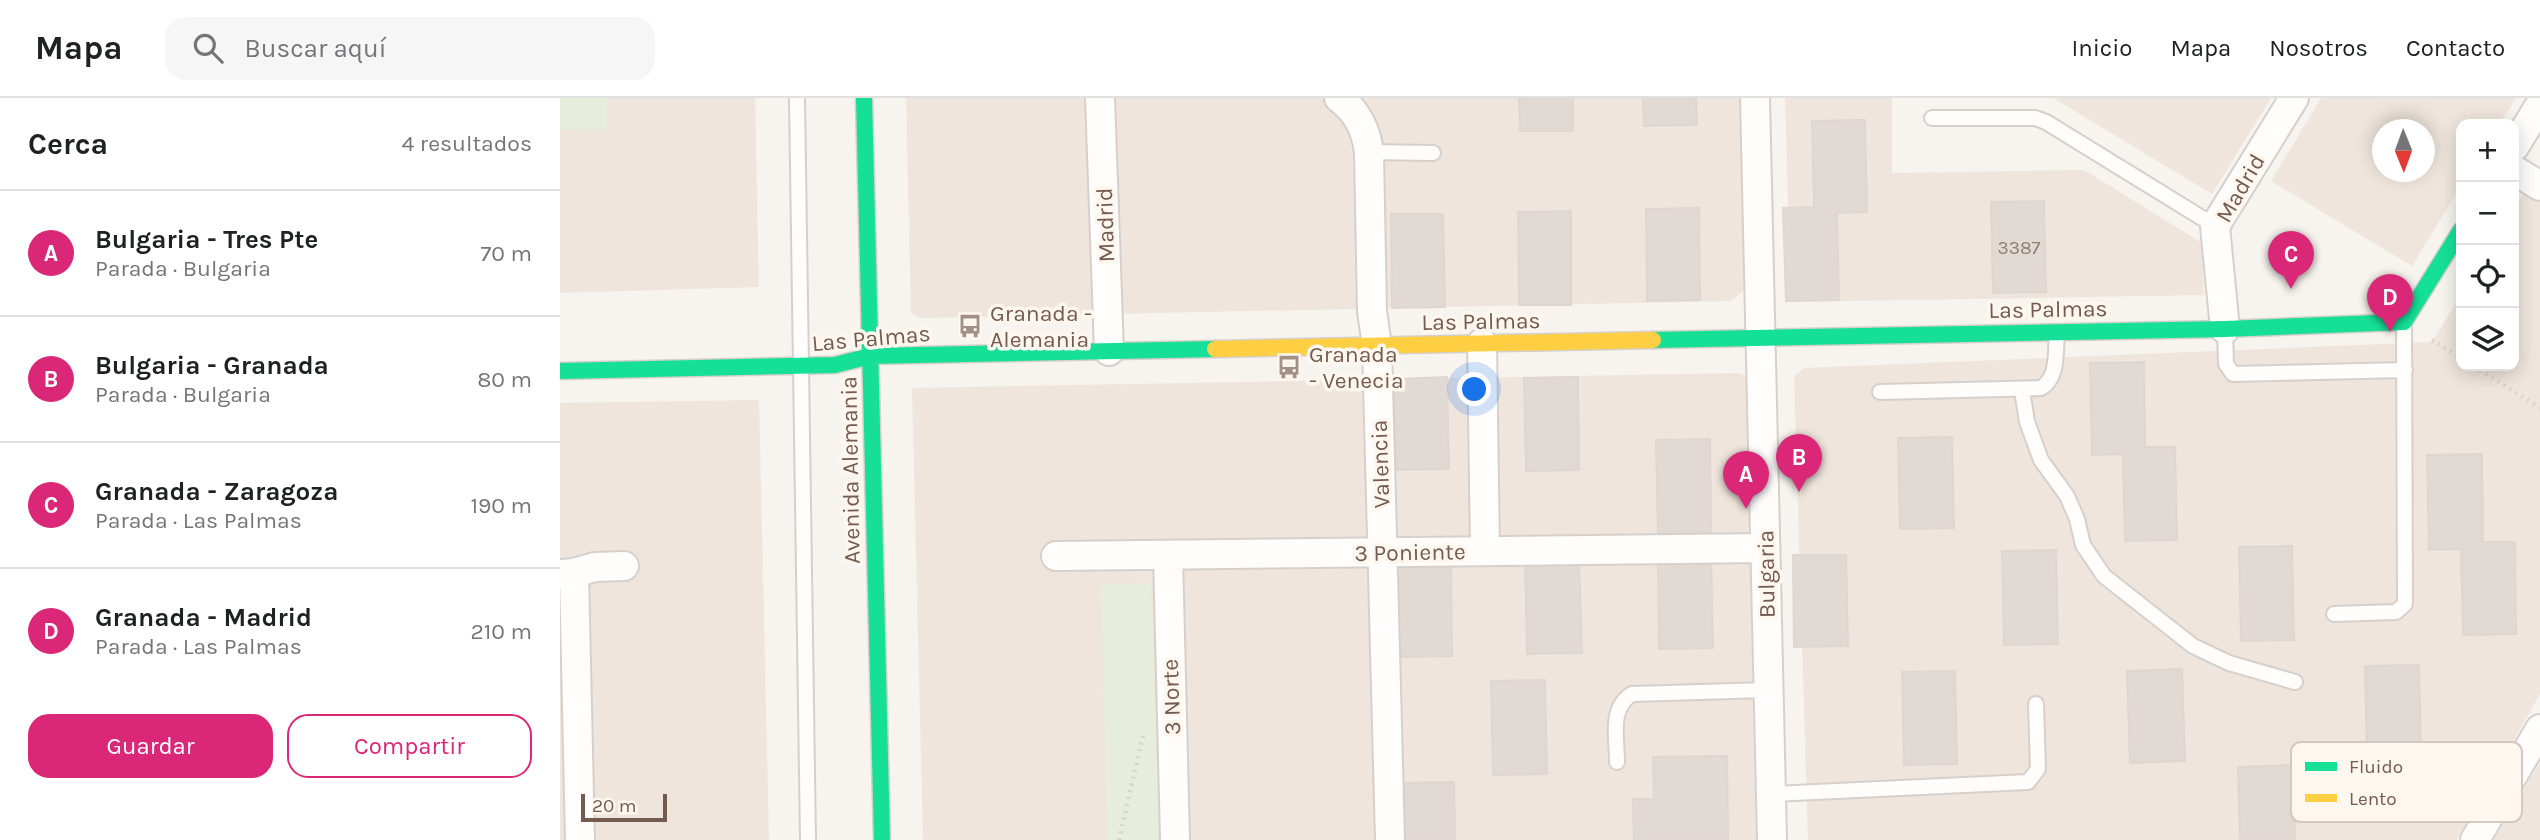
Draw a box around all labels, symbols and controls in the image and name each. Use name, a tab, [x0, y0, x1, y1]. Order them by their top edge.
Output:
search box	[165, 17, 655, 80]
text: Mapa	[35, 29, 123, 67]
icon: search	[189, 29, 227, 67]
text: Buscar aquí	[245, 33, 386, 64]
text: Inicio	[2071, 34, 2132, 62]
text: Mapa	[2170, 34, 2231, 62]
text: Nosotros	[2269, 34, 2368, 62]
text: Contacto	[2406, 34, 2505, 62]
north arrow	[2372, 119, 2435, 182]
map controls	[2456, 119, 2519, 371]
button: +	[2456, 119, 2519, 182]
text: Cerca	[28, 126, 108, 162]
text: 4 resultados	[402, 130, 532, 157]
street label: Madrid	[2210, 149, 2271, 227]
button: −	[2456, 182, 2519, 245]
street label: Madrid	[1091, 187, 1120, 263]
text: Bulgaria - Tres Pte	[95, 224, 318, 255]
pin: C	[2268, 231, 2314, 289]
house number: 3387	[1997, 237, 2041, 259]
text: A	[44, 240, 58, 267]
text: 70 m	[481, 240, 532, 267]
button: locate	[2456, 245, 2519, 308]
text: Parada · Bulgaria	[95, 255, 271, 282]
pin: D	[2367, 274, 2413, 332]
street label: Las Palmas	[1988, 295, 2108, 324]
place label: Granada - Alemania	[990, 300, 1092, 353]
street label: Las Palmas	[1421, 307, 1541, 336]
button: layers	[2456, 308, 2519, 371]
bus stop icon: Granada - Alemania	[956, 312, 984, 340]
street label: Las Palmas	[811, 320, 932, 357]
place label: Granada - Venecia	[1309, 341, 1404, 394]
text: Bulgaria - Granada	[95, 350, 329, 381]
bus stop icon: Granada - Venecia	[1275, 353, 1303, 381]
text: B	[44, 366, 58, 393]
text: 80 m	[477, 366, 532, 393]
your location	[1457, 372, 1491, 406]
street label: Avenida Alemania	[835, 376, 866, 564]
text: Parada · Bulgaria	[95, 381, 271, 408]
street label: Valencia	[1365, 419, 1396, 509]
pin: B	[1776, 434, 1822, 492]
pin: A	[1723, 451, 1769, 509]
text: Granada - Zaragoza	[95, 476, 338, 507]
text: C	[44, 492, 58, 519]
text: 190 m	[470, 492, 532, 519]
text: Parada · Las Palmas	[95, 507, 302, 534]
street label: Bulgaria	[1752, 530, 1781, 618]
street label: 3 Poniente	[1354, 538, 1466, 567]
text: Granada - Madrid	[95, 602, 312, 633]
text: D	[43, 618, 59, 645]
text: 210 m	[470, 618, 532, 645]
text: Parada · Las Palmas	[95, 633, 302, 660]
street label: 3 Norte	[1157, 658, 1186, 735]
button: Guardar	[28, 714, 273, 778]
button: Compartir	[287, 714, 532, 778]
legend	[2291, 742, 2522, 822]
text: Fluido	[2349, 756, 2403, 778]
text: Lento	[2349, 788, 2397, 810]
scale bar	[581, 791, 667, 823]
text: 20 m	[592, 795, 637, 817]

